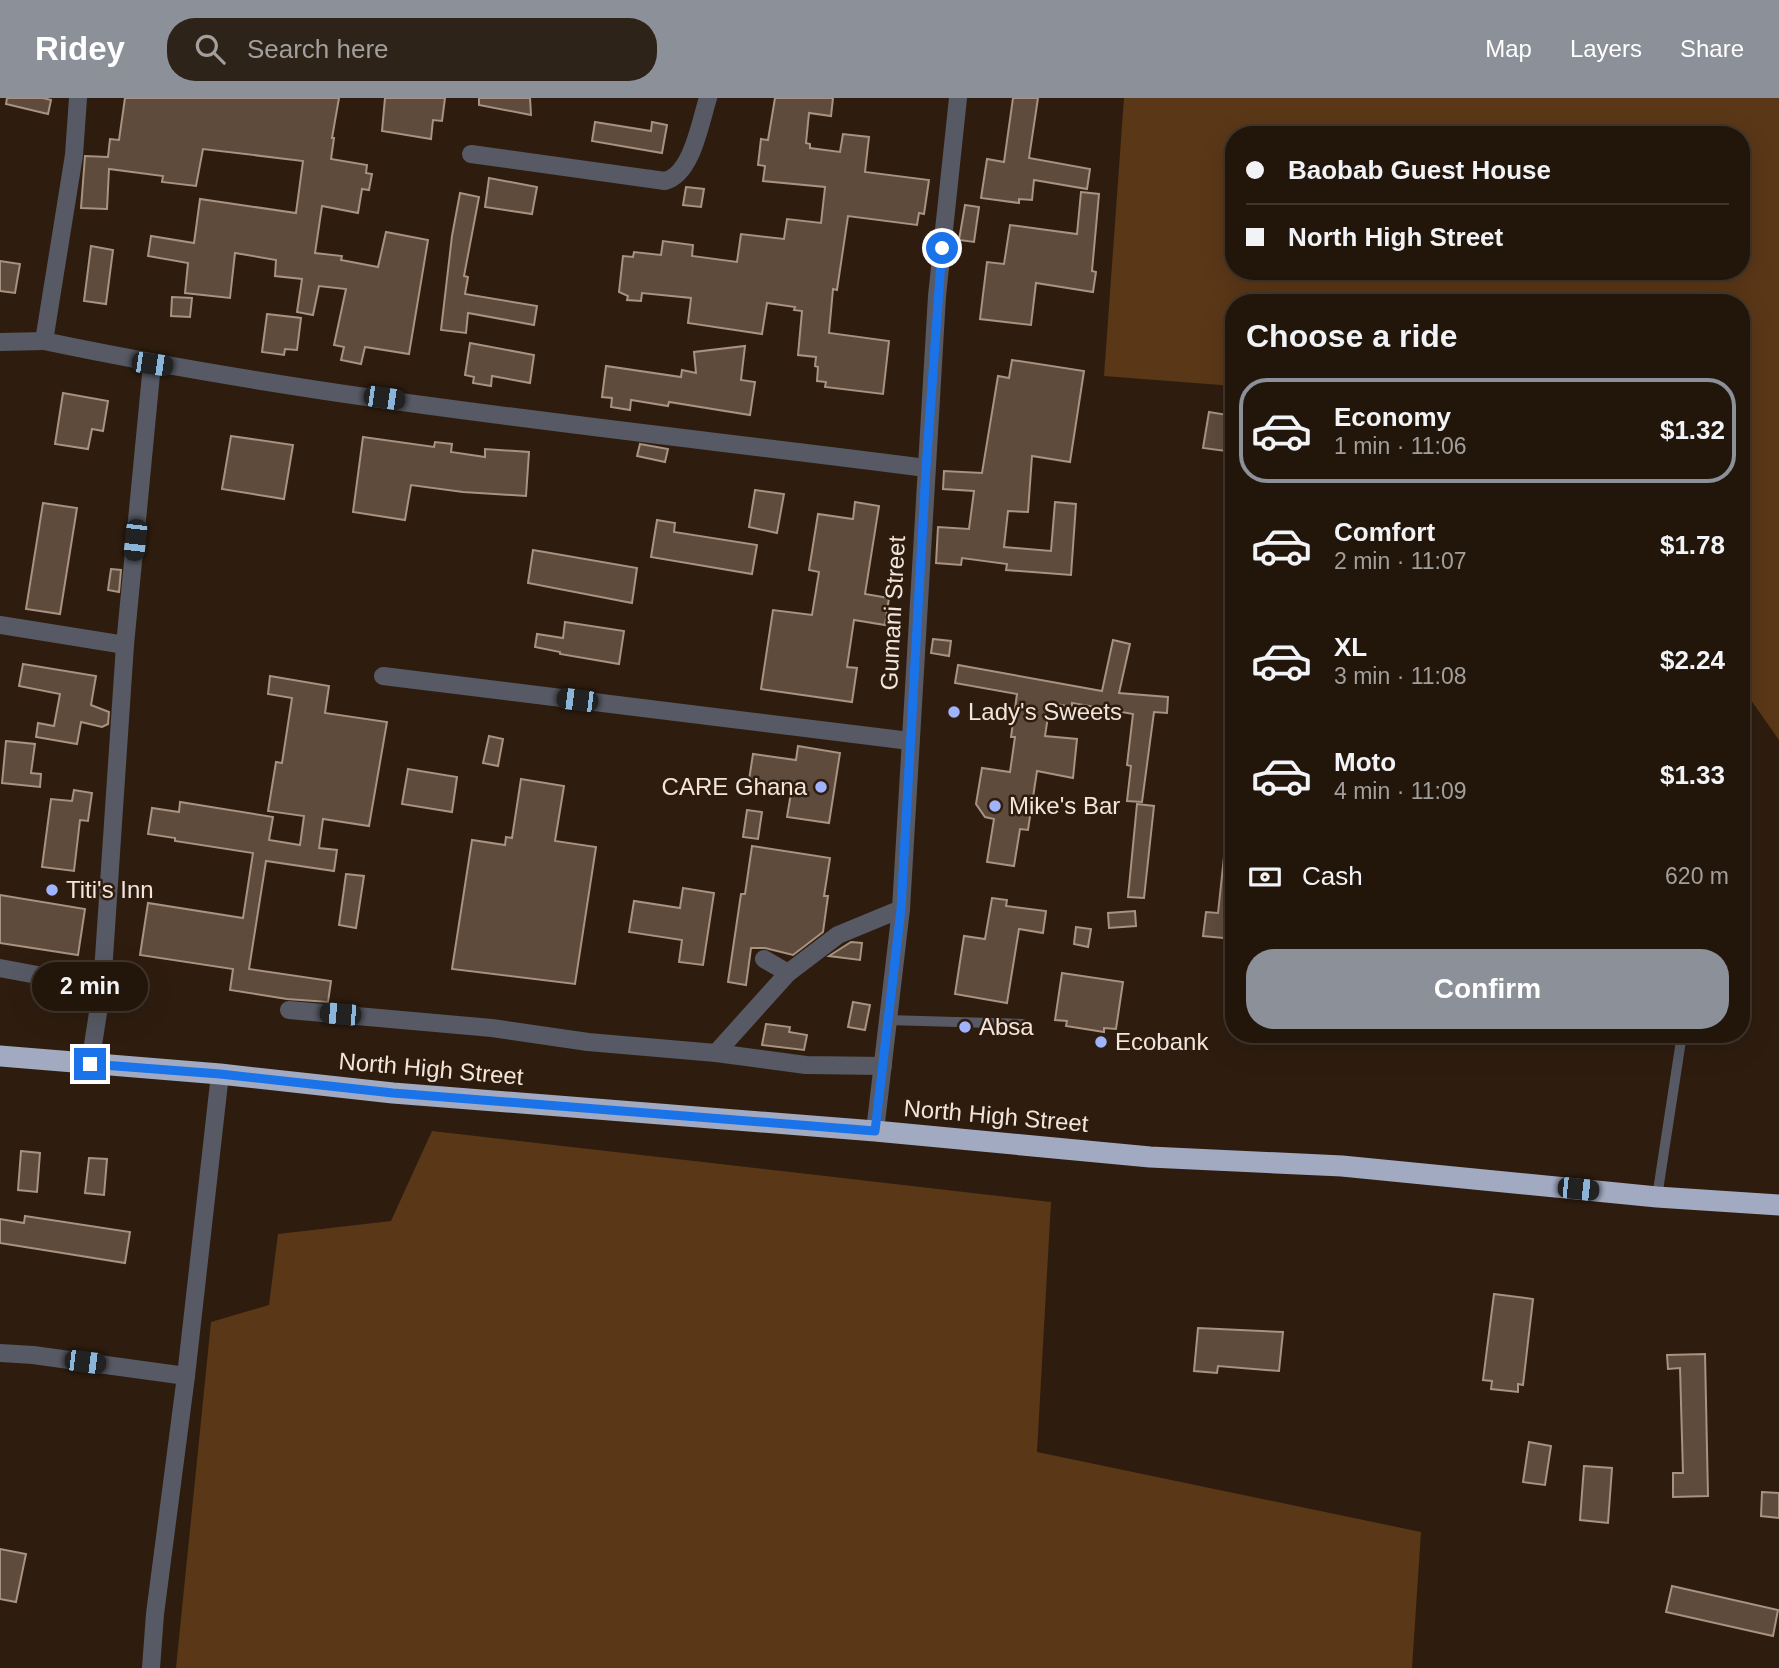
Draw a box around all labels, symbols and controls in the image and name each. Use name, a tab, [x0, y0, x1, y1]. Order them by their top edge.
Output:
search box	[167, 18, 657, 81]
text: Ridey	[35, 30, 125, 67]
icon: search	[191, 30, 229, 68]
text: Search here	[247, 34, 389, 64]
text: Map	[1485, 35, 1532, 62]
text: Layers	[1570, 35, 1642, 62]
text: Share	[1680, 35, 1744, 62]
text: Baobab Guest House	[1288, 155, 1551, 185]
text: North High Street	[1288, 222, 1503, 252]
route start	[926, 232, 958, 264]
text: Choose a ride	[1246, 318, 1458, 354]
car	[130, 351, 175, 377]
car	[362, 385, 407, 411]
icon: car	[1250, 399, 1313, 462]
text: Economy	[1334, 402, 1451, 432]
text: $1.32	[1660, 415, 1725, 445]
text: 1 min · 11:06	[1334, 433, 1467, 459]
icon: car	[1250, 514, 1313, 577]
text: Comfort	[1334, 517, 1435, 547]
car	[123, 518, 148, 562]
text: $1.78	[1660, 530, 1725, 560]
street label: Gumani Street	[875, 535, 910, 691]
text: 2 min · 11:07	[1334, 548, 1467, 574]
icon: car	[1250, 629, 1313, 692]
text: XL	[1334, 632, 1367, 662]
text: $2.24	[1660, 645, 1725, 675]
text: 3 min · 11:08	[1334, 663, 1467, 689]
car	[555, 687, 600, 713]
place label: Lady's Sweets	[968, 698, 1122, 725]
marker: Lady's Sweets	[946, 704, 962, 720]
icon: car	[1250, 744, 1313, 807]
text: Moto	[1334, 747, 1396, 777]
text: $1.33	[1660, 760, 1725, 790]
place label: CARE Ghana	[662, 773, 808, 800]
text: 4 min · 11:09	[1334, 778, 1467, 804]
marker: CARE Ghana	[813, 779, 829, 795]
place label: Mike's Bar	[1009, 792, 1120, 819]
marker: Mike's Bar	[987, 798, 1003, 814]
icon: cash	[1246, 858, 1284, 896]
text: Cash	[1302, 861, 1363, 891]
text: 620 m	[1665, 863, 1729, 889]
place label: Titi's Inn	[66, 876, 154, 903]
marker: Titi's Inn	[44, 882, 60, 898]
button: Confirm	[1246, 949, 1729, 1029]
callout: 2 min	[32, 962, 148, 1012]
text: 2 min	[60, 973, 120, 999]
car	[319, 1002, 362, 1026]
place label: Absa	[979, 1013, 1034, 1040]
marker: Absa	[957, 1019, 973, 1035]
place label: Ecobank	[1115, 1028, 1209, 1055]
marker: Ecobank	[1093, 1034, 1109, 1050]
street label: North High Street	[338, 1047, 525, 1090]
route end	[74, 1048, 106, 1080]
street label: North High Street	[903, 1094, 1090, 1137]
car	[1557, 1176, 1600, 1202]
car	[63, 1349, 108, 1375]

